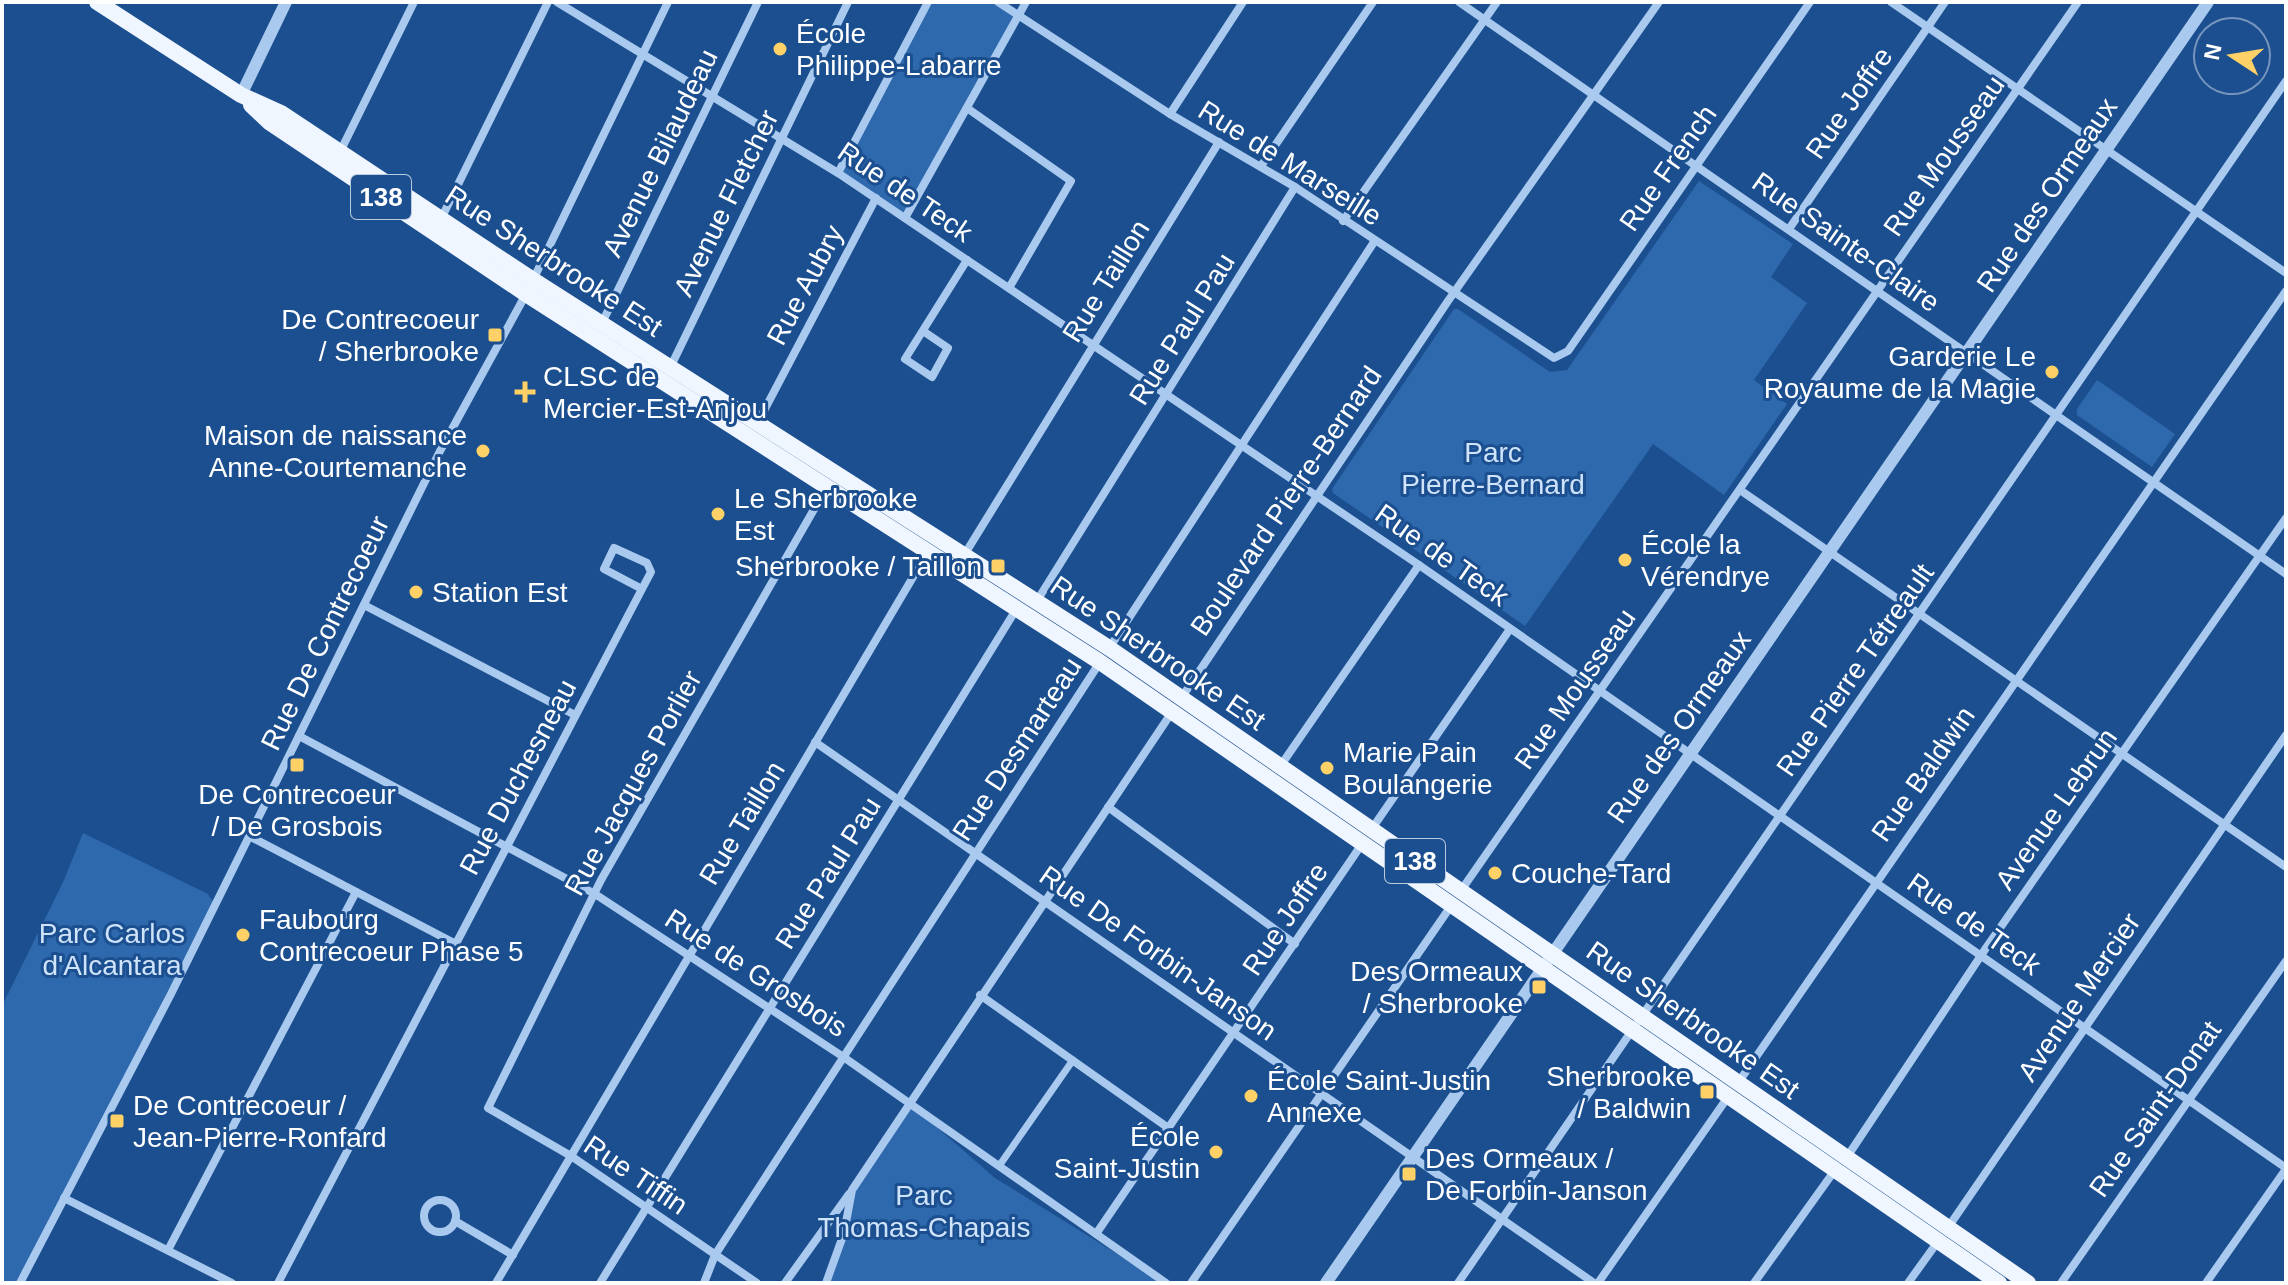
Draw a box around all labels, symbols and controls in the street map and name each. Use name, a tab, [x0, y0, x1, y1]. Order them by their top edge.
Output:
north arrow	[2192, 16, 2272, 96]
place label: École Philippe-Labarre	[796, 18, 1001, 81]
marker: École Philippe-Labarre	[771, 40, 789, 58]
street label: Rue Joffre	[1799, 41, 1899, 165]
text: N	[2199, 42, 2227, 62]
street label: Avenue Bilaudeau	[596, 44, 724, 262]
street label: Rue Mousseau	[1877, 70, 2011, 242]
street label: Rue des Ormeaux	[1971, 92, 2123, 298]
street label: Rue de Marseille	[1193, 94, 1387, 232]
street label: Rue French	[1613, 99, 1723, 237]
street label: Avenue Fletcher	[667, 105, 785, 301]
street label: Rue de Teck	[832, 136, 979, 249]
street label: Rue Sainte-Claire	[1747, 166, 1945, 318]
road number: 138	[351, 175, 411, 219]
street label: Rue Sherbrooke Est	[440, 179, 668, 343]
street label: Rue Taillon	[1056, 214, 1156, 348]
street label: Rue Aubry	[761, 220, 849, 350]
street label: Rue Paul Pau	[1123, 248, 1241, 410]
place label: De Contrecoeur / Sherbrooke	[281, 304, 479, 367]
marker: De Contrecoeur / Sherbrooke	[486, 326, 504, 344]
place label: Garderie Le Royaume de la Magie	[1764, 341, 2036, 404]
place label: CLSC de Mercier-Est-Anjou	[543, 361, 767, 424]
street label: Boulevard Pierre-Bernard	[1184, 361, 1388, 641]
marker: Garderie Le Royaume de la Magie	[2043, 363, 2061, 381]
marker: CLSC de Mercier-Est-Anjou	[514, 381, 536, 403]
place label: Maison de naissance Anne-Courtemanche	[204, 420, 467, 483]
park label: Parc Pierre-Bernard	[1401, 437, 1585, 500]
marker: Maison de naissance Anne-Courtemanche	[474, 442, 492, 460]
place label: Le Sherbrooke Est	[734, 483, 918, 546]
street label: Rue de Teck	[1370, 498, 1515, 613]
marker: Le Sherbrooke Est	[709, 505, 727, 523]
street label: Rue De Contrecoeur	[255, 511, 395, 755]
place label: École la Vérendrye	[1641, 529, 1770, 592]
place label: Sherbrooke / Taillon	[735, 551, 982, 582]
marker: École la Vérendrye	[1616, 551, 1634, 569]
marker: Sherbrooke / Taillon	[989, 557, 1007, 575]
street label: Rue Pierre Tétreault	[1770, 558, 1940, 782]
street label: Rue Sherbrooke Est	[1045, 570, 1271, 736]
place label: Station Est	[432, 577, 568, 608]
marker: Station Est	[407, 583, 425, 601]
street label: Rue Mousseau	[1508, 603, 1642, 775]
street label: Rue des Ormeaux	[1601, 625, 1757, 829]
street label: Rue Desmarteau	[946, 652, 1088, 846]
street label: Rue Jacques Porlier	[558, 665, 708, 901]
street label: Rue Duchesneau	[454, 674, 582, 880]
street label: Rue Baldwin	[1865, 701, 1981, 847]
street label: Avenue Lebrun	[1989, 723, 2123, 895]
place label: Marie Pain Boulangerie	[1343, 737, 1492, 800]
marker: De Contrecoeur / De Grosbois	[288, 756, 306, 774]
street label: Rue Taillon	[693, 756, 791, 890]
marker: Marie Pain Boulangerie	[1318, 759, 1336, 777]
place label: De Contrecoeur / De Grosbois	[198, 779, 396, 842]
street label: Rue Paul Pau	[769, 792, 887, 954]
road number: 138	[1385, 839, 1445, 883]
street label: Rue Joffre	[1236, 857, 1334, 981]
place label: Couche-Tard	[1511, 858, 1671, 889]
street label: Rue De Forbin-Janson	[1034, 860, 1282, 1046]
marker: Couche-Tard	[1486, 864, 1504, 882]
street label: Rue de Teck	[1902, 867, 2047, 982]
street label: Rue de Grosbois	[659, 903, 853, 1043]
place label: Faubourg Contrecoeur Phase 5	[259, 904, 524, 967]
street label: Avenue Mercier	[2011, 907, 2147, 1087]
park label: Parc Carlos d'Alcantara	[39, 918, 185, 981]
marker: Faubourg Contrecoeur Phase 5	[234, 926, 252, 944]
street label: Rue Sherbrooke Est	[1581, 935, 1805, 1105]
place label: Des Ormeaux / Sherbrooke	[1350, 956, 1523, 1019]
marker: Des Ormeaux / Sherbrooke	[1530, 978, 1548, 996]
street label: Rue Saint-Donat	[2083, 1015, 2227, 1203]
place label: Sherbrooke / Baldwin	[1546, 1061, 1691, 1124]
place label: École Saint-Justin Annexe	[1267, 1065, 1491, 1128]
marker: Sherbrooke / Baldwin	[1698, 1083, 1716, 1101]
marker: École Saint-Justin Annexe	[1242, 1087, 1260, 1105]
place label: De Contrecoeur / Jean-Pierre-Ronfard	[133, 1090, 387, 1153]
marker: De Contrecoeur / Jean-Pierre-Ronfard	[108, 1112, 126, 1130]
place label: École Saint-Justin	[1054, 1121, 1200, 1184]
street label: Rue Tiffin	[579, 1129, 693, 1221]
marker: École Saint-Justin	[1207, 1143, 1225, 1161]
place label: Des Ormeaux / De Forbin-Janson	[1425, 1143, 1648, 1206]
marker: Des Ormeaux / De Forbin-Janson	[1400, 1165, 1418, 1183]
park label: Parc Thomas-Chapais	[817, 1180, 1031, 1243]

